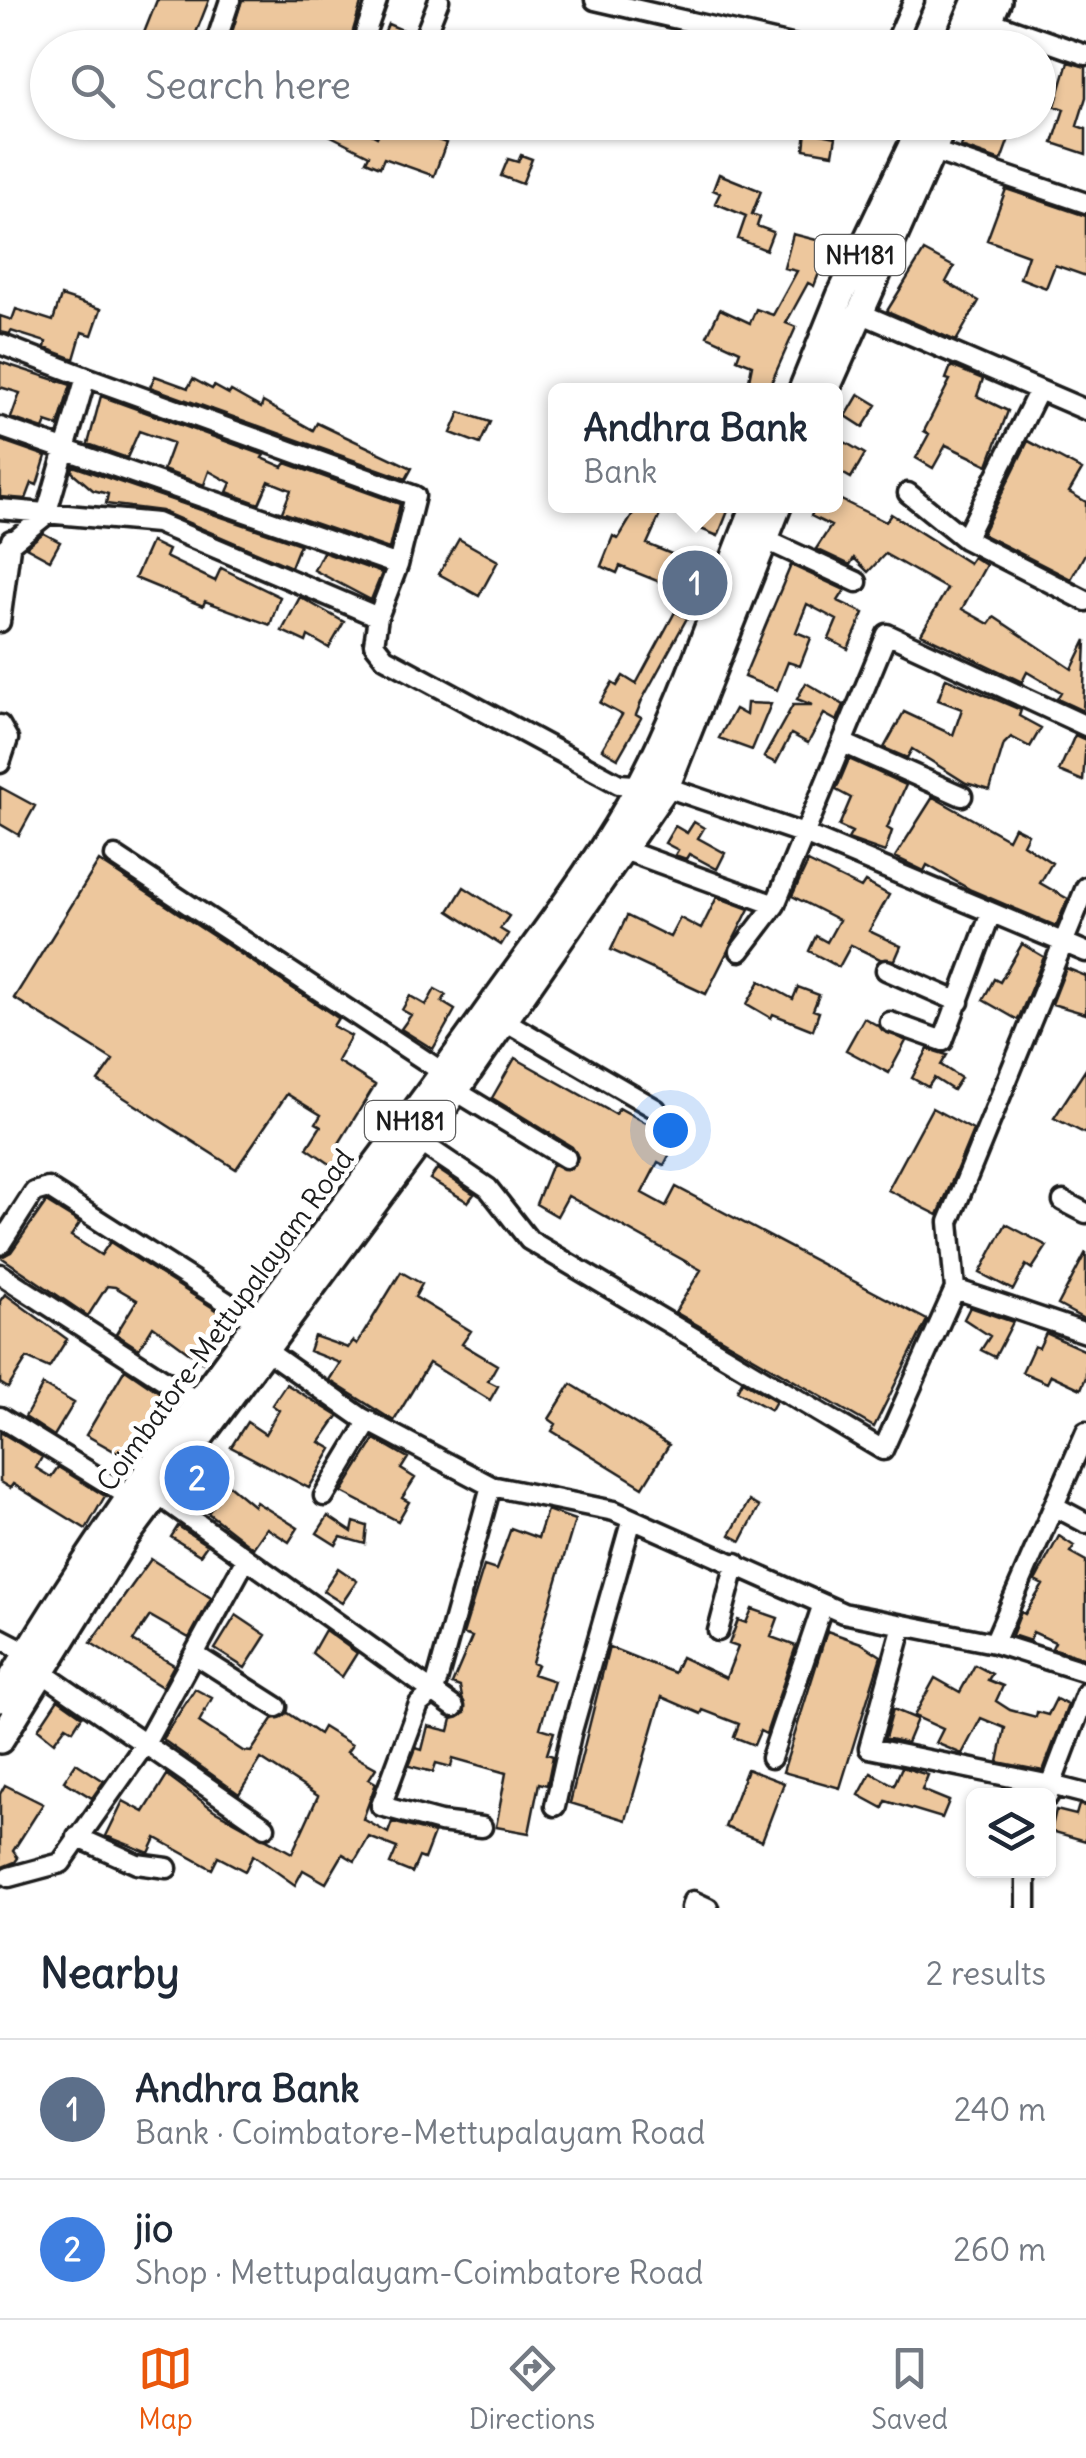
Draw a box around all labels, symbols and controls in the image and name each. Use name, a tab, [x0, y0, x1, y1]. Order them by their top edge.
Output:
search box	[30, 30, 1056, 140]
icon: search	[65, 58, 120, 113]
text: Search here	[145, 62, 351, 109]
road number: NH181	[815, 235, 905, 275]
popup	[548, 383, 843, 513]
text: Andhra Bank	[583, 404, 808, 451]
text: Bank	[583, 451, 657, 492]
pin: 1	[662, 546, 728, 620]
road number: NH181	[365, 1101, 455, 1141]
your location	[645, 1105, 696, 1156]
street label: Coimbatore-Mettupalayam Road	[89, 1142, 361, 1498]
pin: 2	[164, 1440, 230, 1516]
map controls	[966, 1788, 1056, 1878]
button: layers	[966, 1788, 1056, 1878]
text: Nearby	[40, 1947, 179, 1999]
text: 2 results	[926, 1953, 1046, 1994]
text: Andhra Bank	[135, 2065, 359, 2112]
text: 1	[66, 2089, 79, 2130]
text: 240 m	[954, 2089, 1046, 2130]
text: Bank · Coimbatore-Mettupalayam Road	[135, 2112, 705, 2153]
text: jio	[135, 2205, 173, 2252]
text: 2	[64, 2229, 81, 2270]
text: 260 m	[953, 2229, 1046, 2270]
text: Shop · Mettupalayam-Coimbatore Road	[135, 2252, 703, 2293]
tab: Map	[138, 2341, 193, 2437]
tab: Directions	[469, 2341, 595, 2437]
tab: Saved	[871, 2341, 948, 2437]

